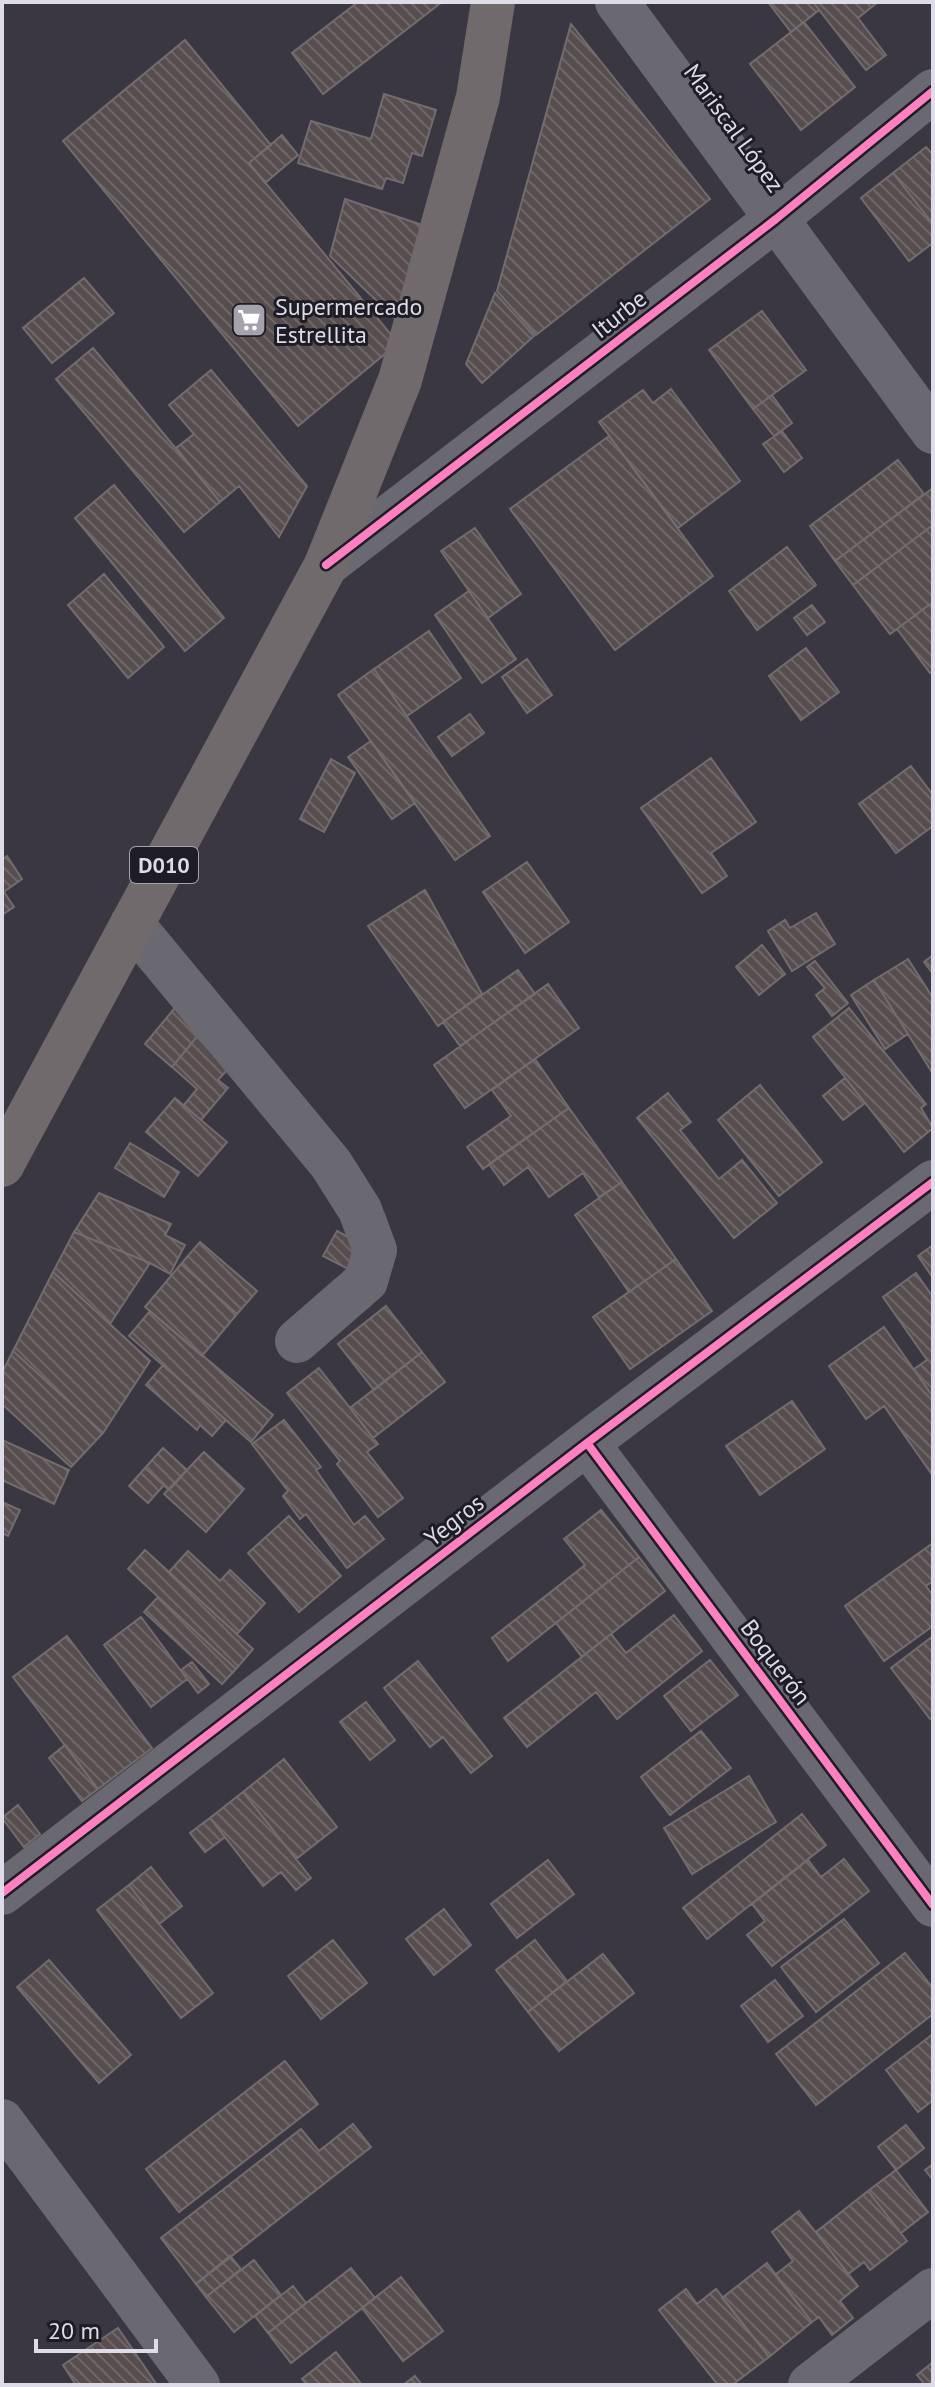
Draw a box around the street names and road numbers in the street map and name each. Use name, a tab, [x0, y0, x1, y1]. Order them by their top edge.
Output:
street label: Mariscal López	[677, 58, 791, 198]
street label: Iturbe	[585, 283, 653, 345]
road number: D010	[130, 847, 198, 883]
street label: Yegros	[418, 1487, 490, 1553]
street label: Boquerón	[734, 1613, 818, 1711]

